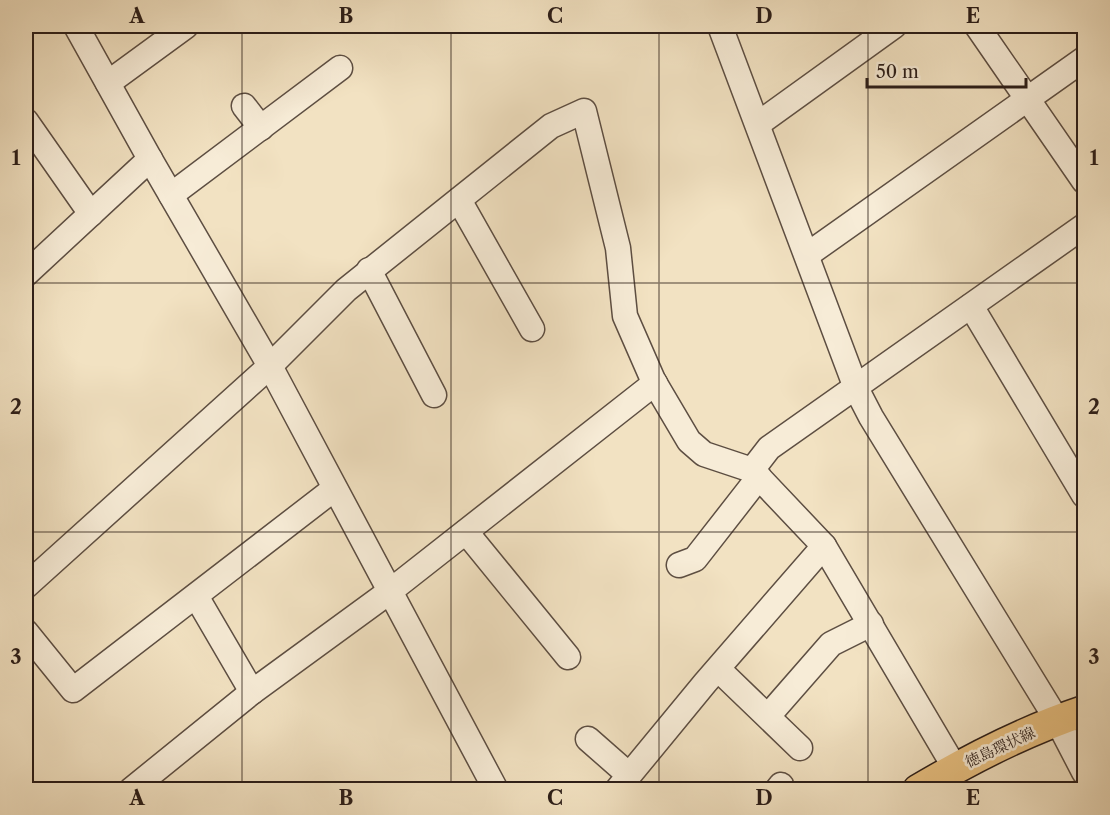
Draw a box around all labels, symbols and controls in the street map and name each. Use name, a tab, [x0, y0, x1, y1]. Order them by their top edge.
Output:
text: A	[128, 4, 145, 28]
text: B	[339, 4, 354, 28]
text: C	[547, 4, 563, 28]
text: D	[755, 4, 773, 28]
text: E	[966, 4, 980, 28]
scale bar	[867, 51, 1026, 89]
text: 50 m	[876, 61, 919, 83]
text: 1	[12, 146, 21, 170]
text: 1	[1090, 146, 1099, 170]
text: 2	[10, 395, 22, 419]
text: 2	[1088, 395, 1100, 419]
text: 3	[10, 645, 22, 669]
text: 3	[1088, 645, 1100, 669]
street label: 徳島環状線	[962, 723, 1038, 771]
text: A	[128, 786, 145, 810]
text: B	[339, 786, 354, 810]
text: C	[547, 786, 563, 810]
text: D	[755, 786, 773, 810]
text: E	[966, 786, 980, 810]

